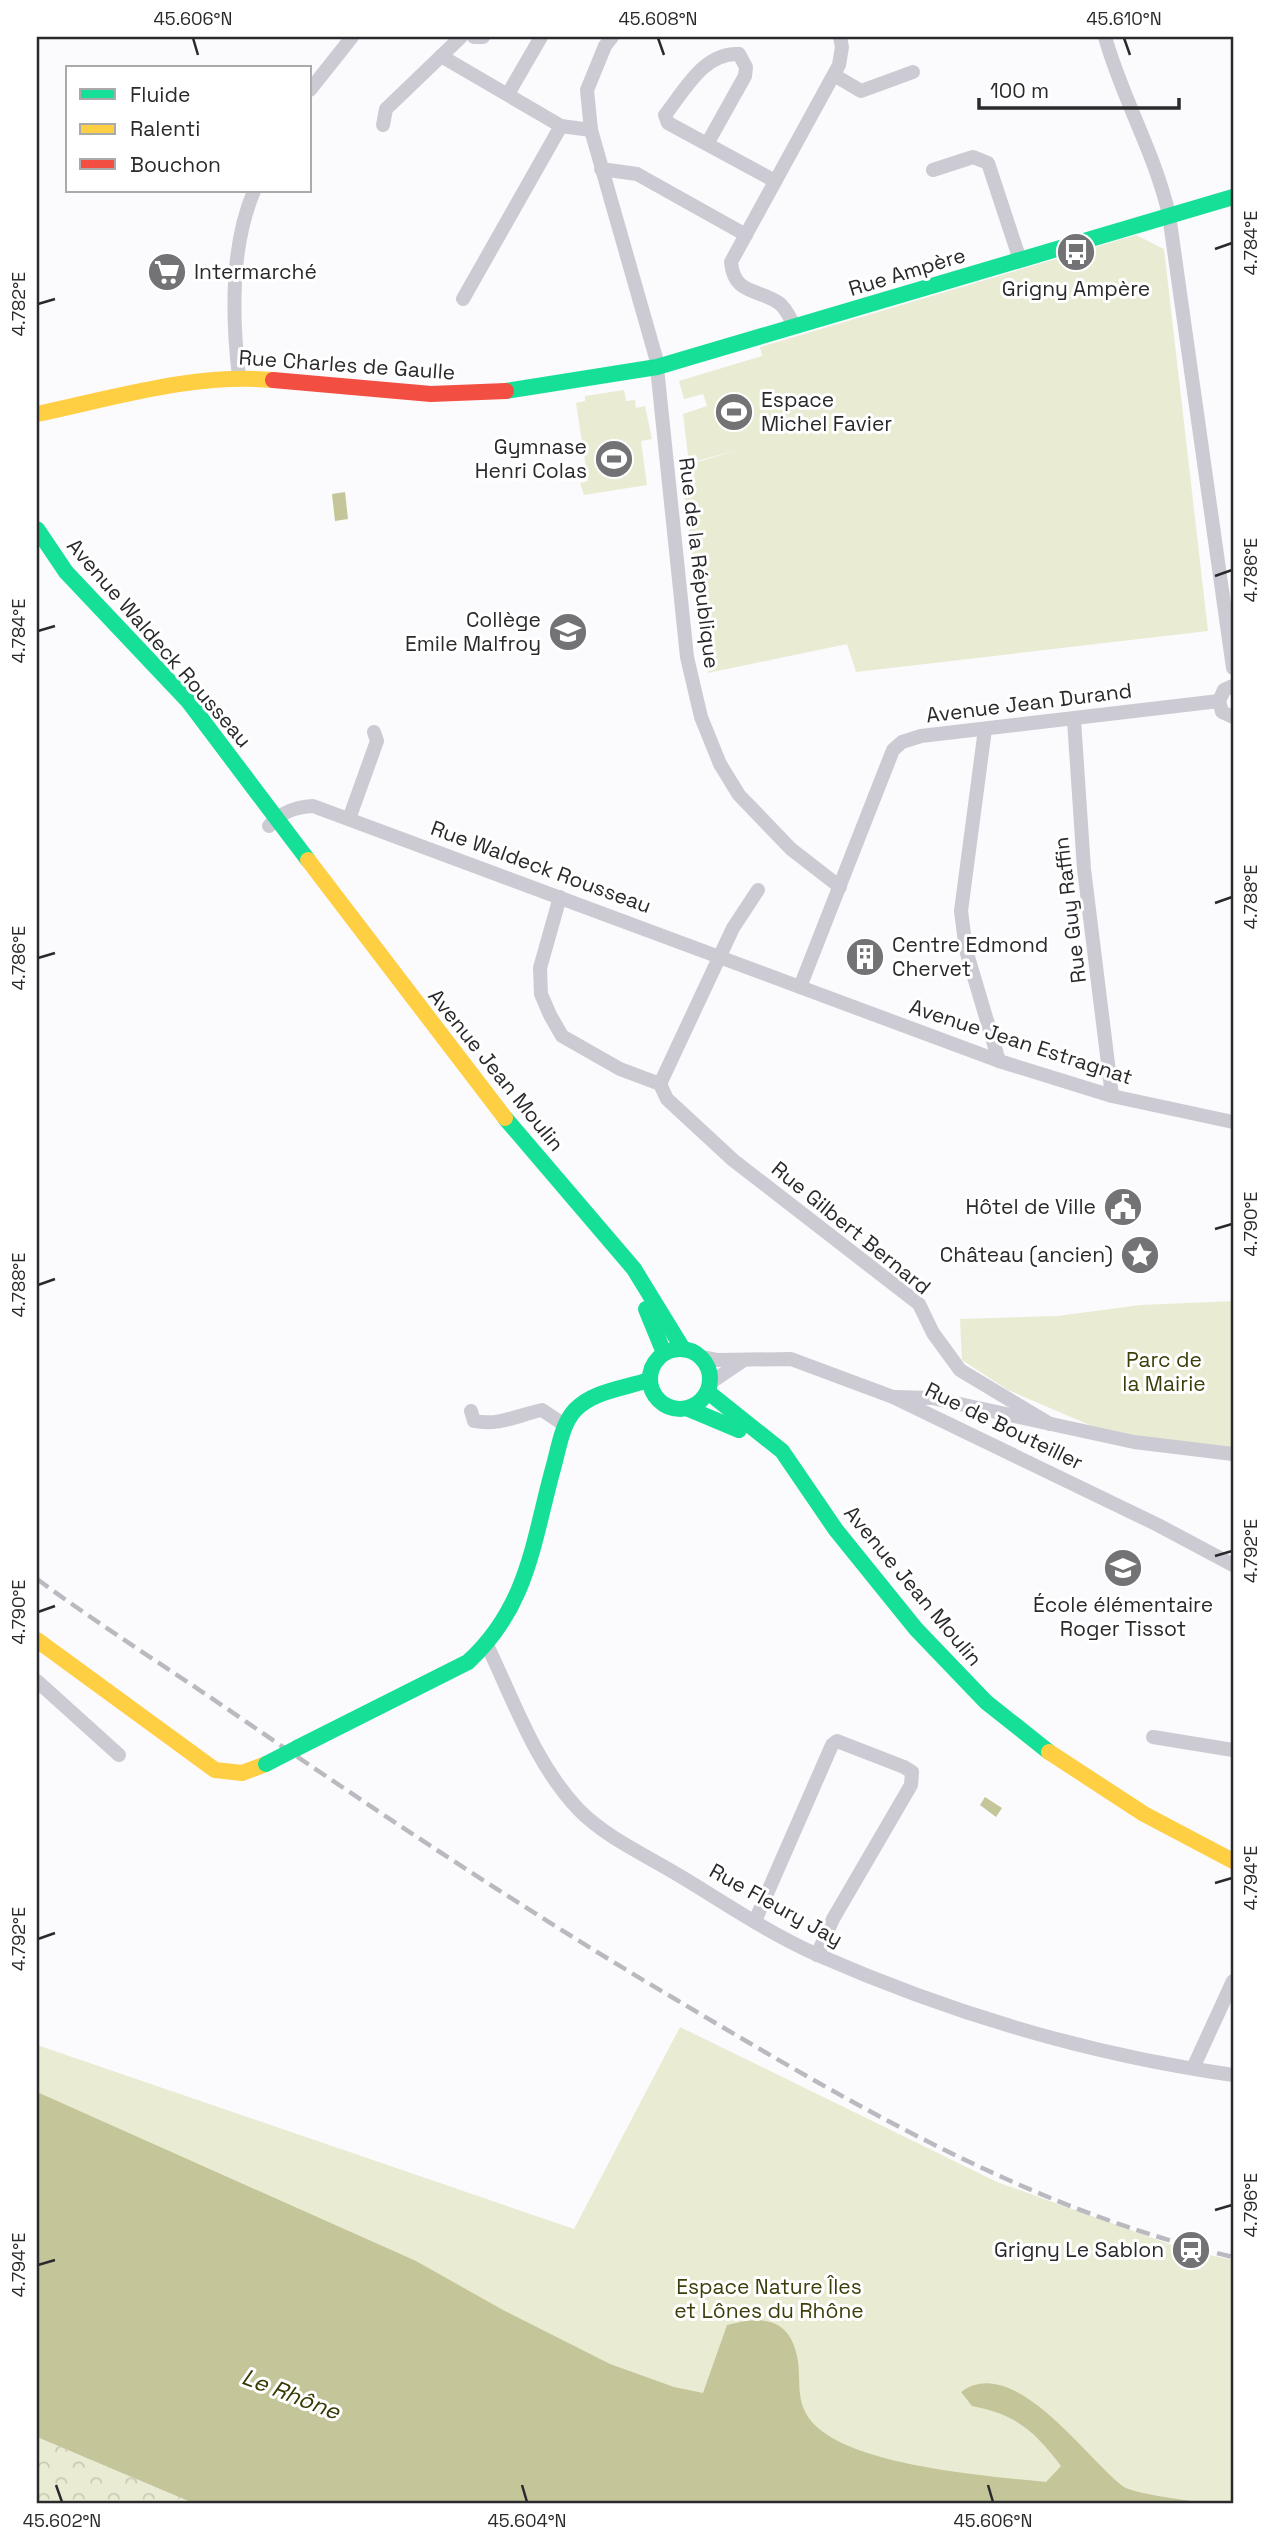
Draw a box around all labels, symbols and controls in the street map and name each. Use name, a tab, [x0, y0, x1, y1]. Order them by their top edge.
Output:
text: 45.606°N	[154, 7, 232, 30]
text: 45.608°N	[618, 7, 698, 30]
text: 45.610°N	[1086, 7, 1162, 30]
legend	[66, 66, 312, 192]
scale bar	[979, 66, 1179, 110]
text: 100 m	[990, 77, 1049, 104]
text: Fluide	[130, 81, 190, 108]
text: Ralenti	[130, 115, 200, 142]
text: Bouchon	[130, 151, 221, 178]
text: 4.784°E	[1239, 211, 1262, 275]
bus stop icon: Grigny Ampère	[1055, 231, 1097, 273]
street label: Rue Ampère	[845, 241, 969, 302]
supermarket icon: Intermarché	[146, 251, 188, 293]
place label: Intermarché	[194, 258, 317, 285]
text: 4.782°E	[7, 272, 30, 336]
place label: Grigny Ampère	[1002, 275, 1150, 302]
street label: Rue Charles de Gaulle	[238, 343, 456, 386]
place label: Espace Michel Favier	[761, 386, 892, 437]
sports icon: Espace Michel Favier	[713, 391, 755, 433]
place label: Gymnase Henri Colas	[475, 433, 587, 484]
sports icon: Gymnase Henri Colas	[593, 438, 635, 480]
street label: Rue de la République	[673, 456, 726, 670]
street label: Avenue Waldeck Rousseau	[61, 533, 258, 753]
text: 4.786°E	[1239, 538, 1262, 602]
text: 4.784°E	[7, 599, 30, 663]
place label: Collège Emile Malfroy	[405, 606, 541, 657]
school or university icon: Collège Emile Malfroy	[547, 611, 589, 653]
street label: Avenue Jean Durand	[925, 676, 1133, 729]
street label: Rue Waldeck Rousseau	[427, 814, 655, 919]
street label: Rue Guy Raffin	[1047, 835, 1092, 985]
text: 4.788°E	[1239, 865, 1262, 929]
text: 4.786°E	[7, 926, 30, 990]
place label: Centre Edmond Chervet	[892, 931, 1048, 982]
building icon: Centre Edmond Chervet	[844, 936, 886, 978]
street label: Avenue Jean Moulin	[423, 983, 570, 1156]
street label: Avenue Jean Estragnat	[906, 993, 1136, 1090]
street label: Rue Gilbert Bernard	[766, 1155, 936, 1300]
public building icon: Hôtel de Ville	[1102, 1186, 1144, 1228]
text: 4.790°E	[1239, 1192, 1262, 1256]
place label: Hôtel de Ville	[965, 1193, 1096, 1220]
place icon: Château (ancien)	[1119, 1234, 1161, 1276]
place label: Château (ancien)	[940, 1241, 1113, 1268]
text: 4.788°E	[7, 1253, 30, 1317]
park label: Parc de la Mairie	[1122, 1346, 1206, 1397]
street label: Rue de Bouteiller	[921, 1376, 1088, 1476]
street label: Avenue Jean Moulin	[838, 1500, 988, 1672]
text: 4.792°E	[1239, 1519, 1262, 1583]
school or university icon: École élémentaire Roger Tissot	[1102, 1547, 1144, 1589]
text: 4.790°E	[7, 1580, 30, 1644]
place label: École élémentaire Roger Tissot	[1033, 1591, 1213, 1642]
text: 4.794°E	[1239, 1846, 1262, 1910]
street label: Rue Fleury Jay	[705, 1857, 848, 1952]
text: 4.792°E	[7, 1907, 30, 1971]
text: 4.796°E	[1239, 2173, 1262, 2237]
station icon: Grigny Le Sablon	[1170, 2229, 1212, 2271]
text: 4.794°E	[7, 2233, 30, 2297]
place label: Grigny Le Sablon	[994, 2236, 1164, 2263]
park label: Espace Nature Îles et Lônes du Rhône	[674, 2273, 864, 2324]
water label: Le Rhône	[238, 2362, 346, 2427]
text: 45.602°N	[23, 2509, 101, 2532]
text: 45.604°N	[487, 2509, 567, 2532]
text: 45.606°N	[954, 2509, 1032, 2532]

